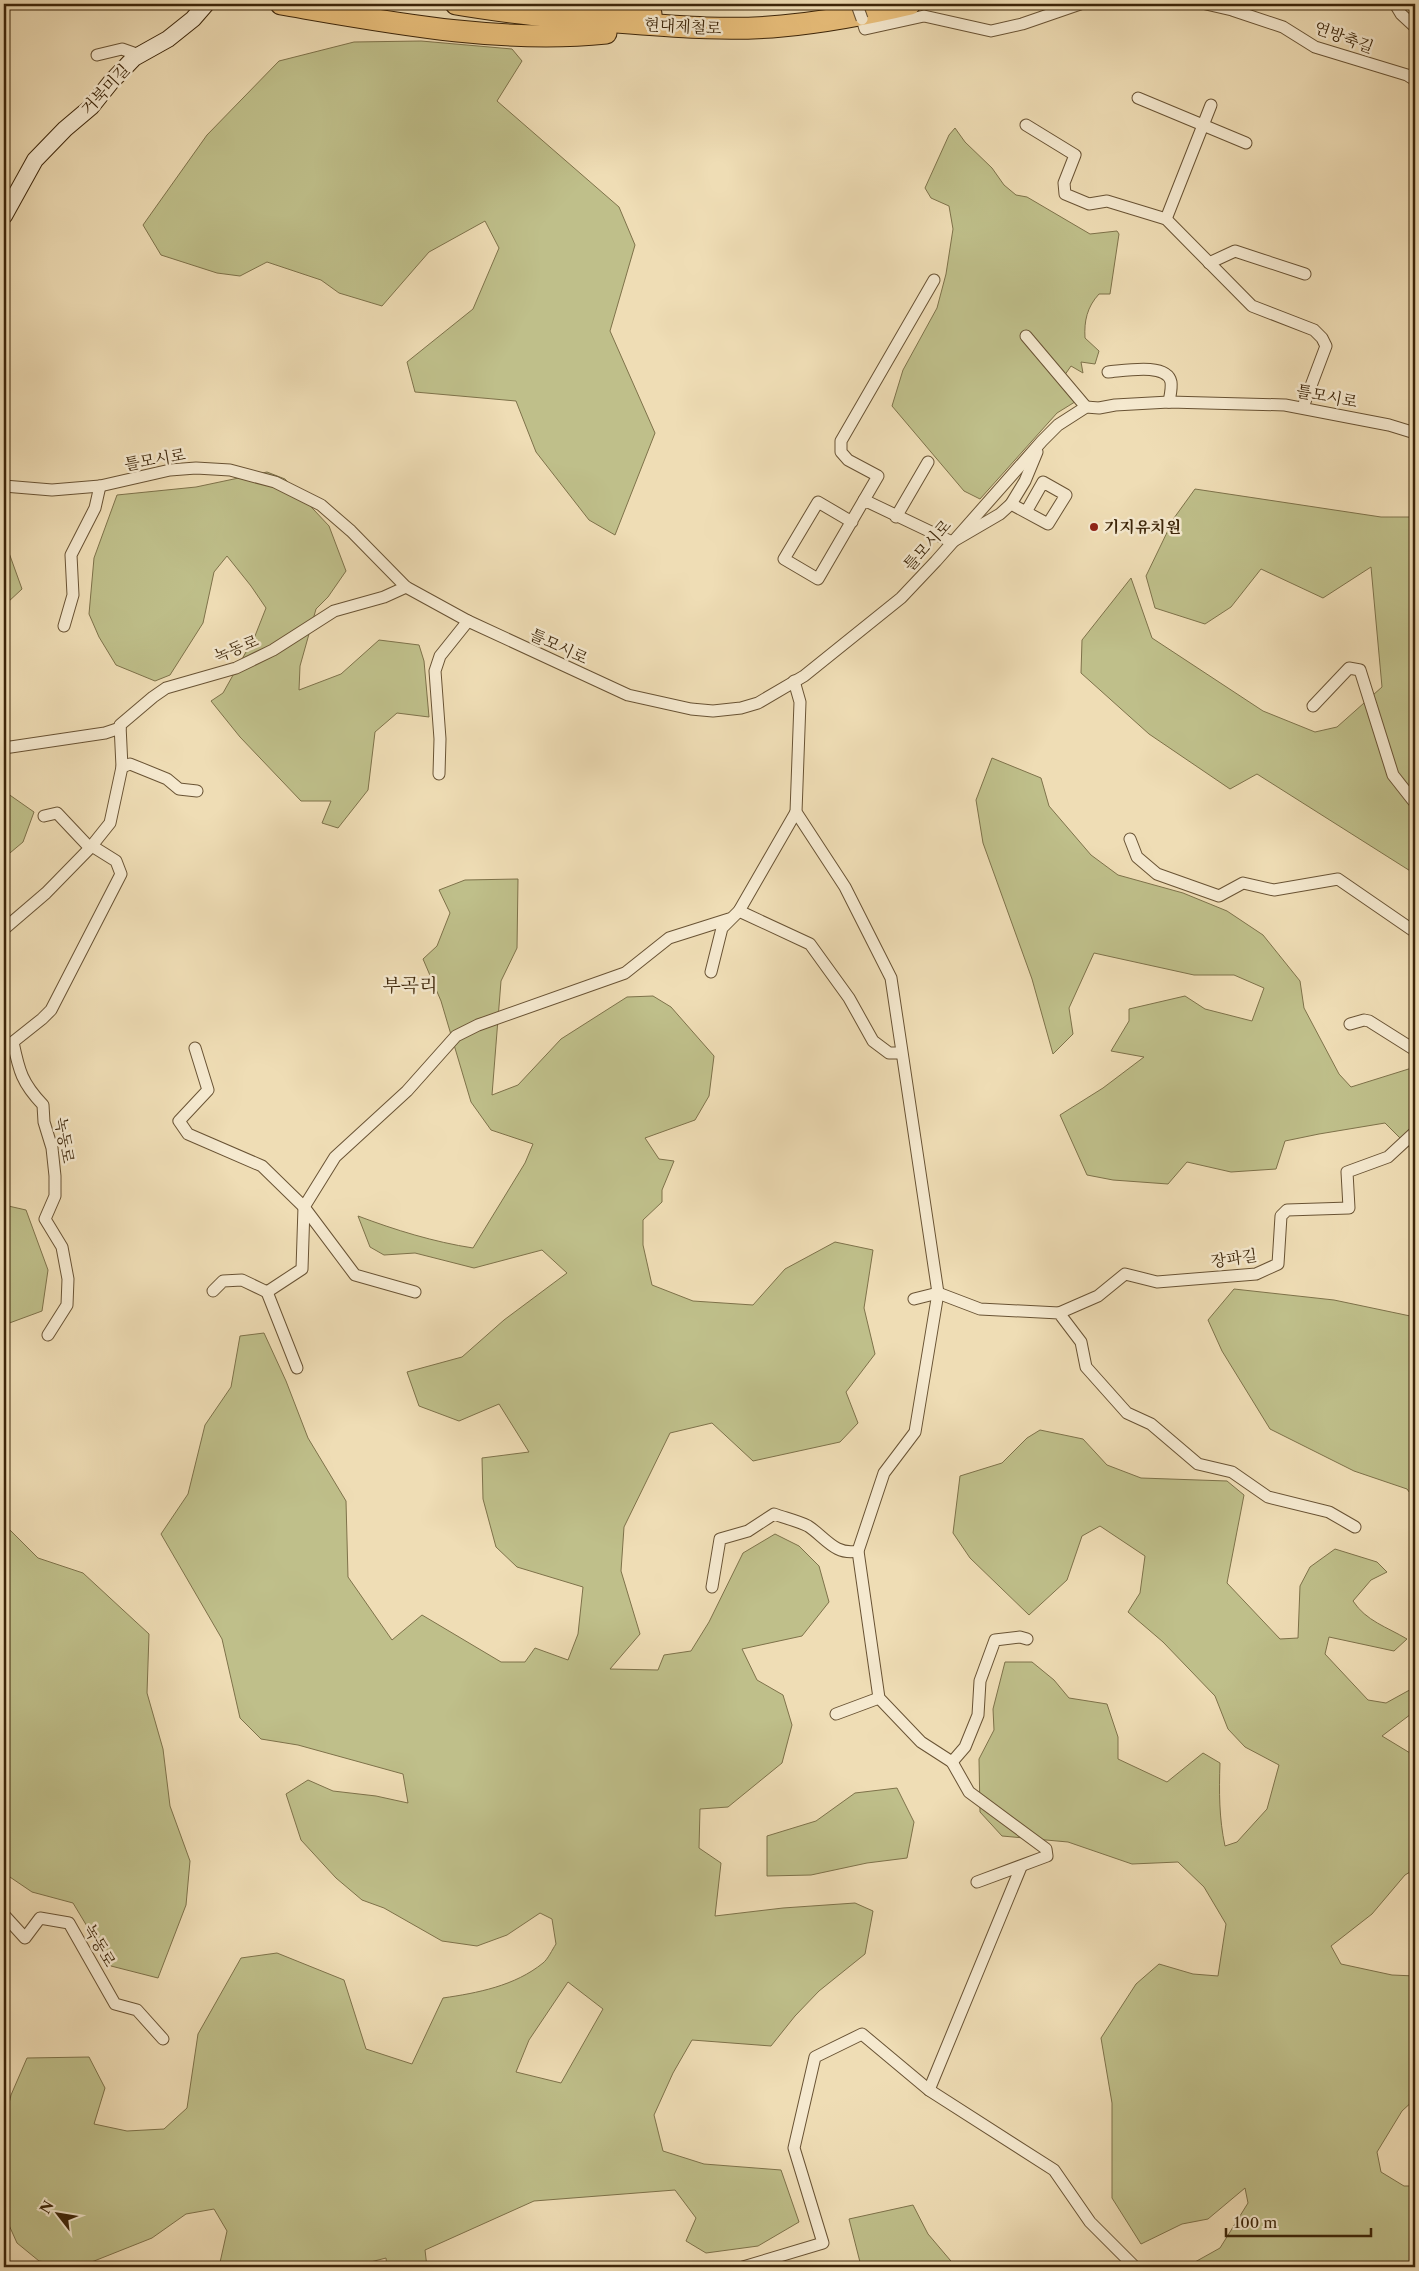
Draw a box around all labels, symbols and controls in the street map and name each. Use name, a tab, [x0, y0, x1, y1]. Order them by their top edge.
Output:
street label: 현대제철로	[644, 14, 723, 38]
street label: 연방축길	[1312, 17, 1376, 57]
street label: 거북미길	[77, 60, 133, 118]
street label: 틀모시로	[1295, 380, 1360, 412]
street label: 틀모시로	[123, 444, 188, 474]
street label: 틀모시로	[899, 515, 955, 575]
place label: 기지유치원	[1104, 517, 1181, 537]
marker: 기지유치원	[1088, 521, 1100, 533]
street label: 틀모시로	[527, 624, 592, 668]
street label: 녹동로	[211, 630, 262, 666]
district label: 부곡리	[382, 974, 438, 997]
street label: 녹동로	[51, 1115, 79, 1165]
street label: 장파길	[1210, 1245, 1258, 1271]
street label: 녹동로	[80, 1920, 121, 1971]
north arrow	[32, 2188, 82, 2238]
text: N	[36, 2197, 58, 2217]
scale bar	[1226, 2206, 1372, 2238]
text: 100 m	[1234, 2213, 1277, 2232]

